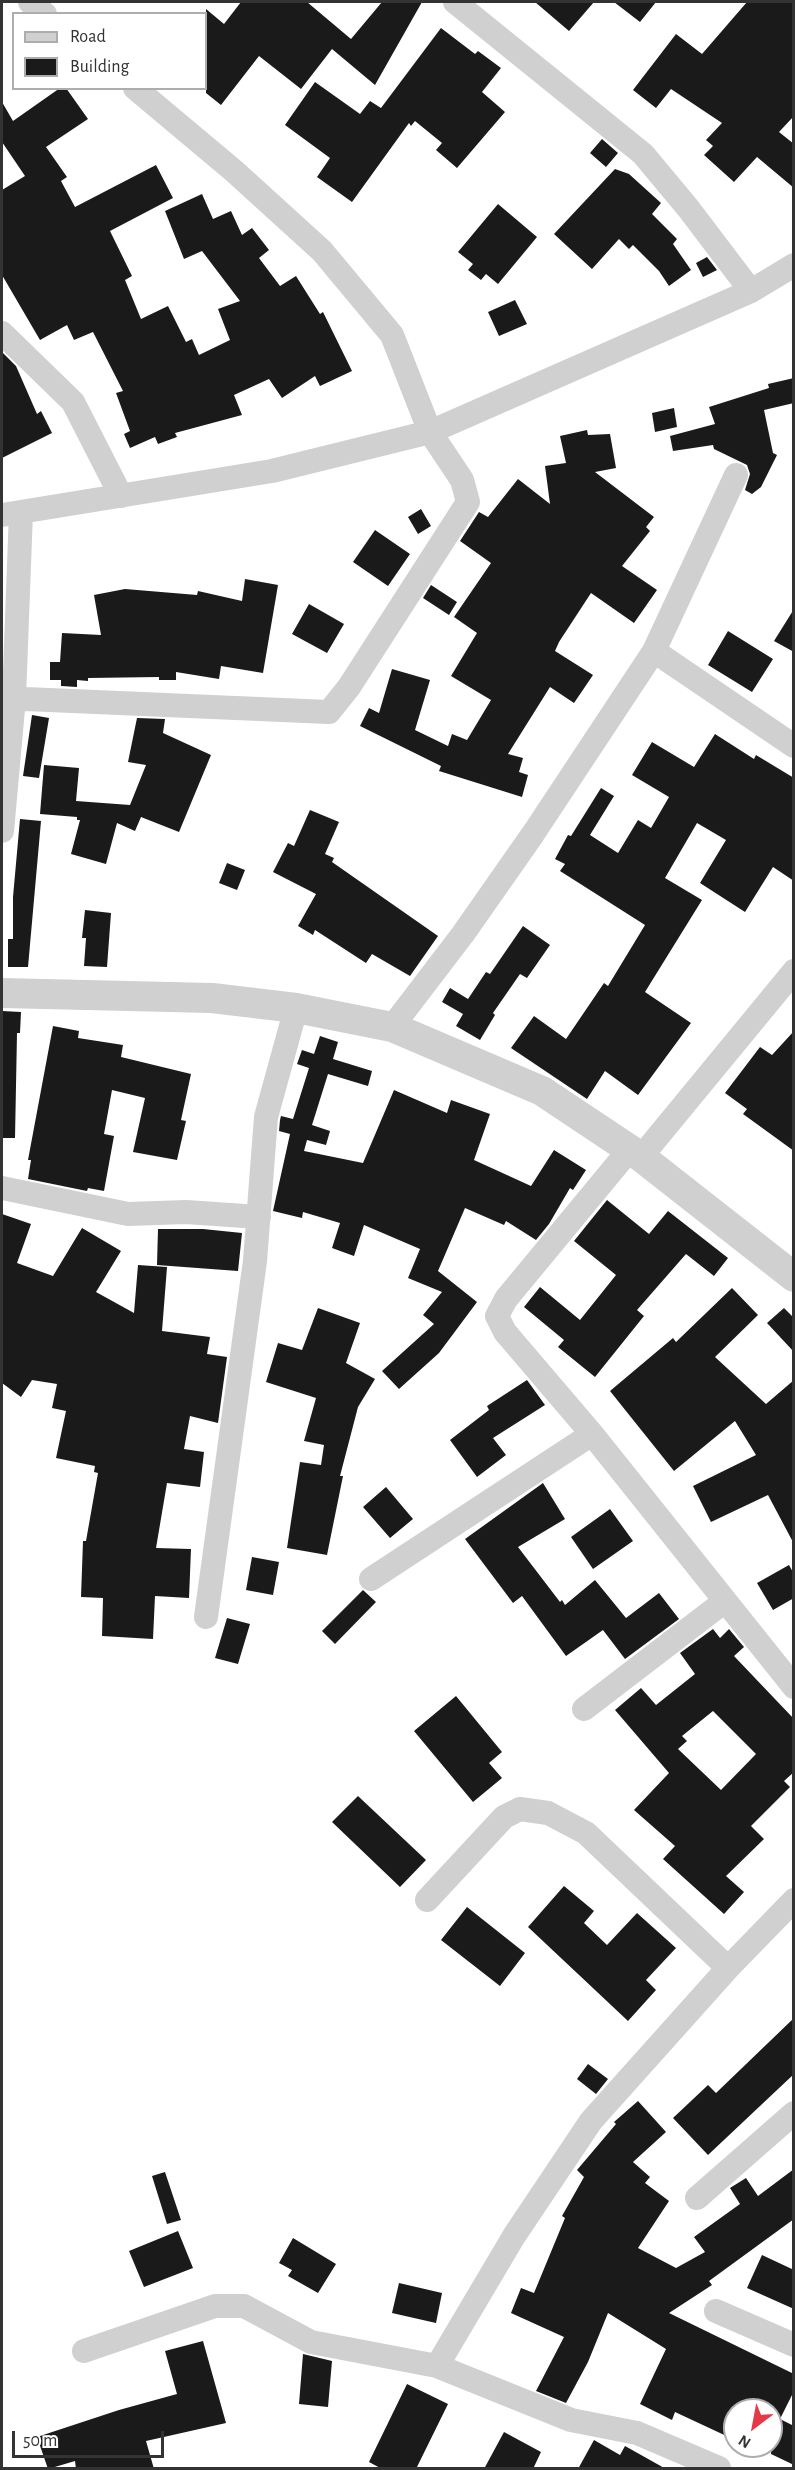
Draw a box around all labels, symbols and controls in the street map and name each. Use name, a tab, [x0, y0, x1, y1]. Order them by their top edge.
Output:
legend	[12, 12, 207, 90]
text: Road	[70, 28, 106, 46]
text: Building	[70, 58, 129, 76]
north arrow	[723, 2398, 783, 2458]
scale bar	[15, 2419, 166, 2457]
text: 50 m	[23, 2432, 57, 2450]
text: N	[736, 2432, 753, 2451]

